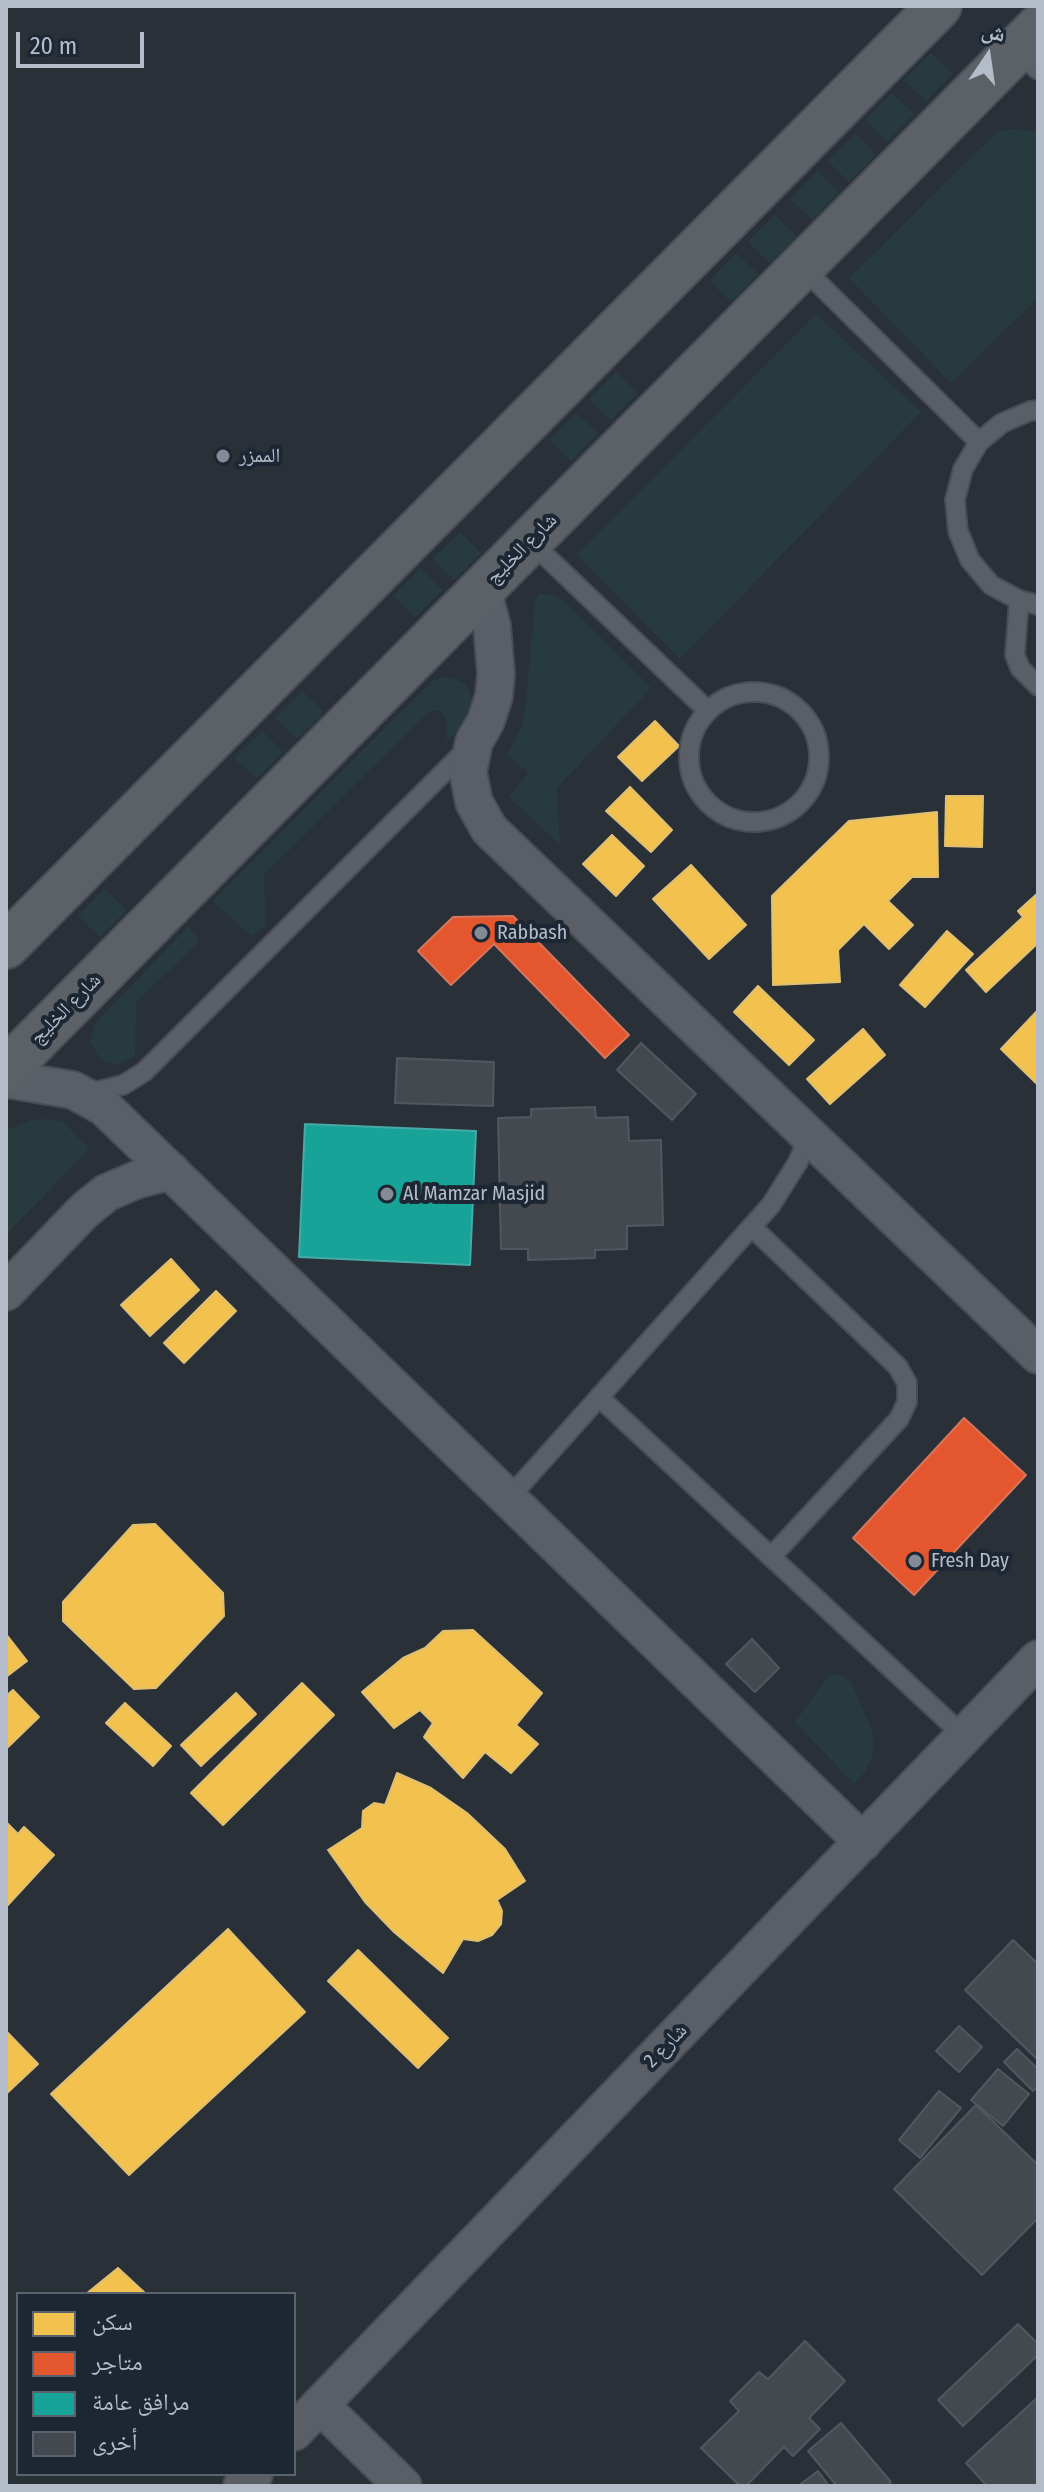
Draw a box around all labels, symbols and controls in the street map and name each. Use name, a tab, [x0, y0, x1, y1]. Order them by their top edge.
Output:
scale bar	[20, 16, 148, 66]
north arrow	[948, 16, 1028, 96]
text: ش	[979, 16, 1008, 48]
text: 20 m	[30, 32, 77, 60]
place label: الممزر	[239, 444, 280, 468]
marker: الممزر	[214, 447, 232, 465]
street label: شارع الخليج	[482, 509, 562, 589]
place label: Rabbash	[497, 921, 567, 945]
marker: Rabbash	[472, 924, 490, 942]
street label: شارع الخليج	[26, 969, 106, 1049]
place label: Al Mamzar Masjid	[403, 1182, 545, 1206]
marker: Al Mamzar Masjid	[378, 1185, 396, 1203]
place label: Fresh Day	[931, 1549, 1009, 1573]
marker: Fresh Day	[906, 1552, 924, 1570]
street label: شارع 2	[639, 2019, 693, 2073]
legend	[16, 2292, 296, 2476]
text: سكن	[92, 2308, 133, 2336]
text: متاجر	[92, 2348, 143, 2376]
text: مرافق عامة	[92, 2388, 189, 2416]
text: أخرى	[92, 2428, 138, 2456]

